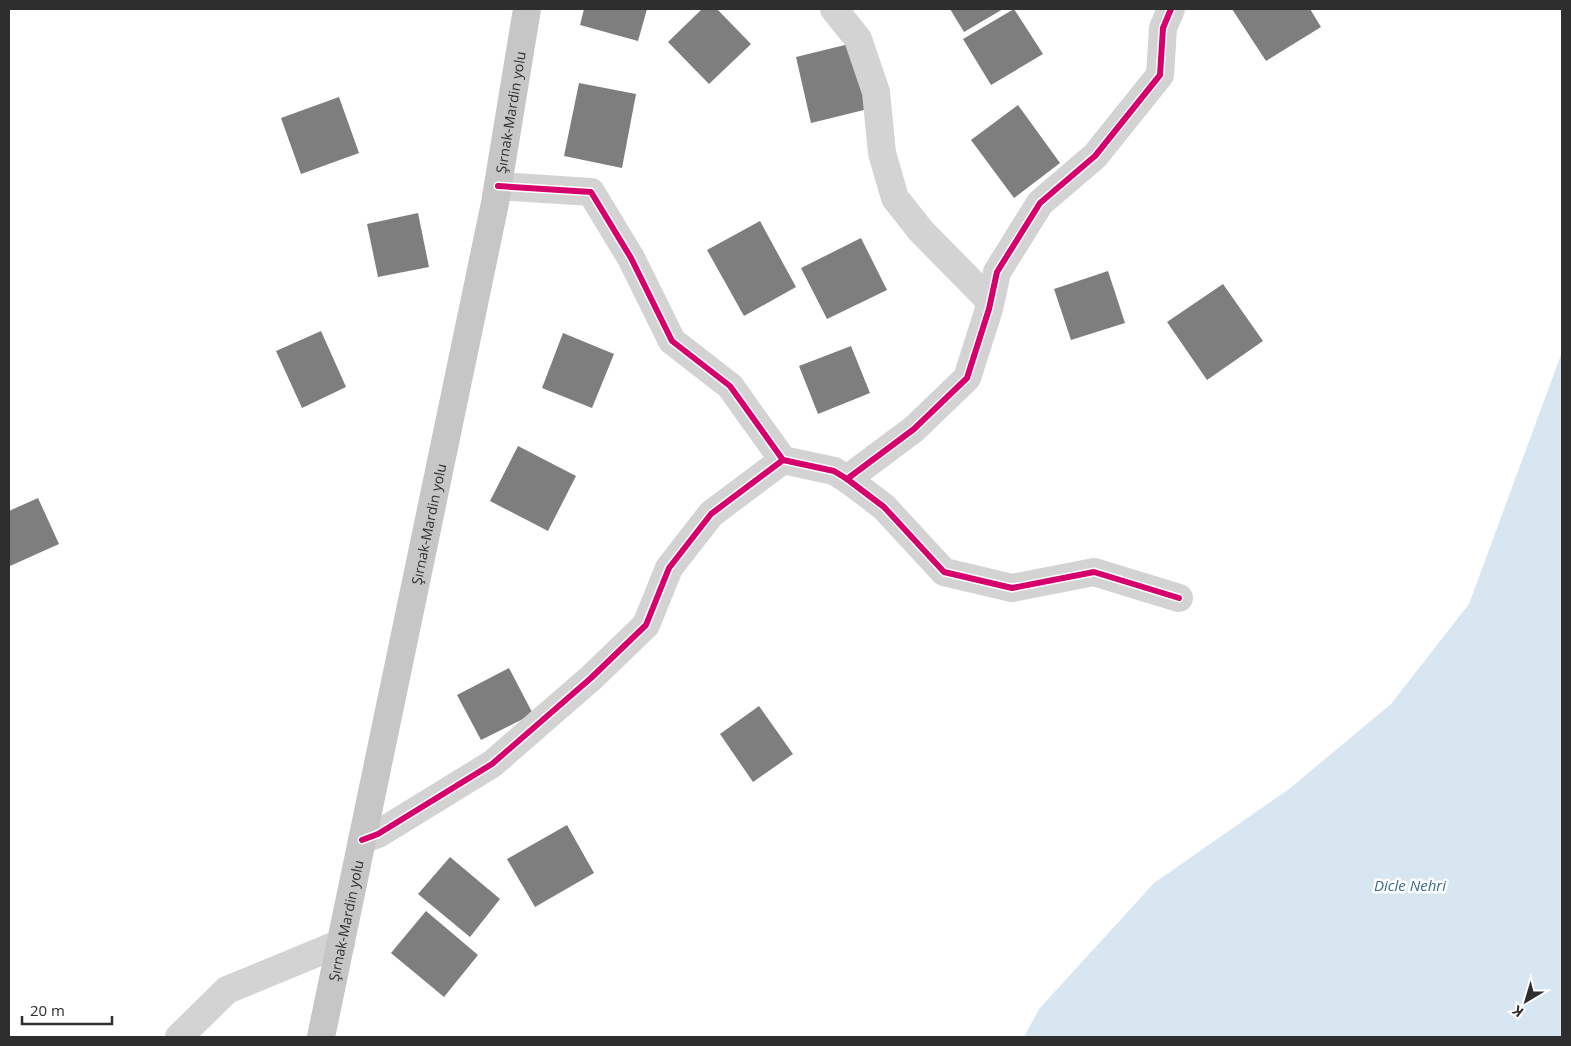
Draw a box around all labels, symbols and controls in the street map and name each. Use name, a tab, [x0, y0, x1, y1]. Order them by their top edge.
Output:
street label: Şırnak-Mardin yolu	[491, 50, 529, 175]
street label: Şırnak-Mardin yolu	[406, 462, 450, 586]
street label: Şırnak-Mardin yolu	[323, 858, 367, 983]
water label: Dicle Nehri	[1374, 875, 1446, 895]
north arrow	[1501, 976, 1551, 1026]
scale bar	[22, 994, 112, 1026]
text: 20 m	[30, 1000, 65, 1020]
text: K	[1508, 1001, 1527, 1022]

